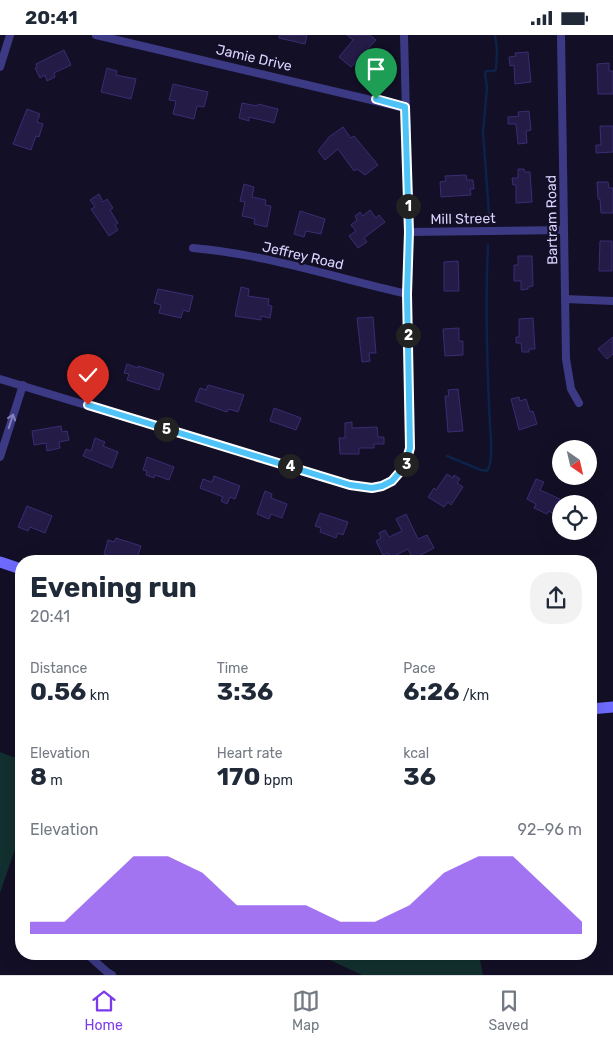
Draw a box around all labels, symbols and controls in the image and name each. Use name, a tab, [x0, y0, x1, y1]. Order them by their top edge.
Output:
text: 20:41	[25, 6, 78, 29]
street label: Jamie Drive	[214, 41, 294, 75]
pin	[355, 48, 397, 99]
icon: arrive	[362, 55, 390, 83]
street label: Bartram Road	[543, 175, 561, 265]
pin: 1	[396, 193, 420, 219]
text: 1	[405, 198, 412, 215]
street label: Mill Street	[430, 210, 496, 228]
street label: Jeffrey Road	[261, 238, 345, 274]
pin: 2	[396, 323, 420, 347]
text: 2	[404, 327, 413, 344]
pin	[67, 354, 109, 405]
icon: check	[74, 361, 102, 389]
one-way arrow	[7, 413, 17, 429]
pin: 5	[154, 417, 178, 441]
text: 5	[162, 421, 171, 438]
north arrow	[552, 440, 598, 485]
map controls	[552, 440, 597, 540]
pin: 3	[394, 451, 418, 477]
pin: 4	[278, 453, 302, 479]
text: 3	[402, 456, 411, 473]
text: 4	[286, 458, 295, 475]
button: locate	[552, 495, 597, 540]
text: Evening run	[30, 571, 197, 604]
button: share	[530, 572, 582, 624]
text: 20:41	[30, 607, 70, 626]
text: Distance	[30, 660, 87, 677]
text: Time	[217, 660, 248, 677]
text: Pace	[403, 660, 435, 677]
text: 0.56	[30, 677, 86, 706]
text: 3:36	[217, 677, 273, 706]
text: 6:26	[403, 677, 459, 706]
text: km	[86, 687, 109, 704]
text: /km	[459, 687, 489, 704]
text: Elevation	[30, 745, 90, 762]
text: Heart rate	[217, 745, 283, 762]
text: kcal	[403, 745, 429, 762]
text: 8	[30, 762, 47, 791]
text: 170	[217, 762, 260, 791]
text: 36	[403, 762, 436, 791]
text: m	[47, 772, 63, 789]
text: bpm	[260, 772, 293, 789]
text: Elevation	[30, 820, 99, 839]
text: 92–96 m	[517, 820, 582, 839]
tab: Home	[84, 987, 123, 1034]
tab: Map	[292, 987, 320, 1034]
tab: Saved	[489, 987, 529, 1034]

